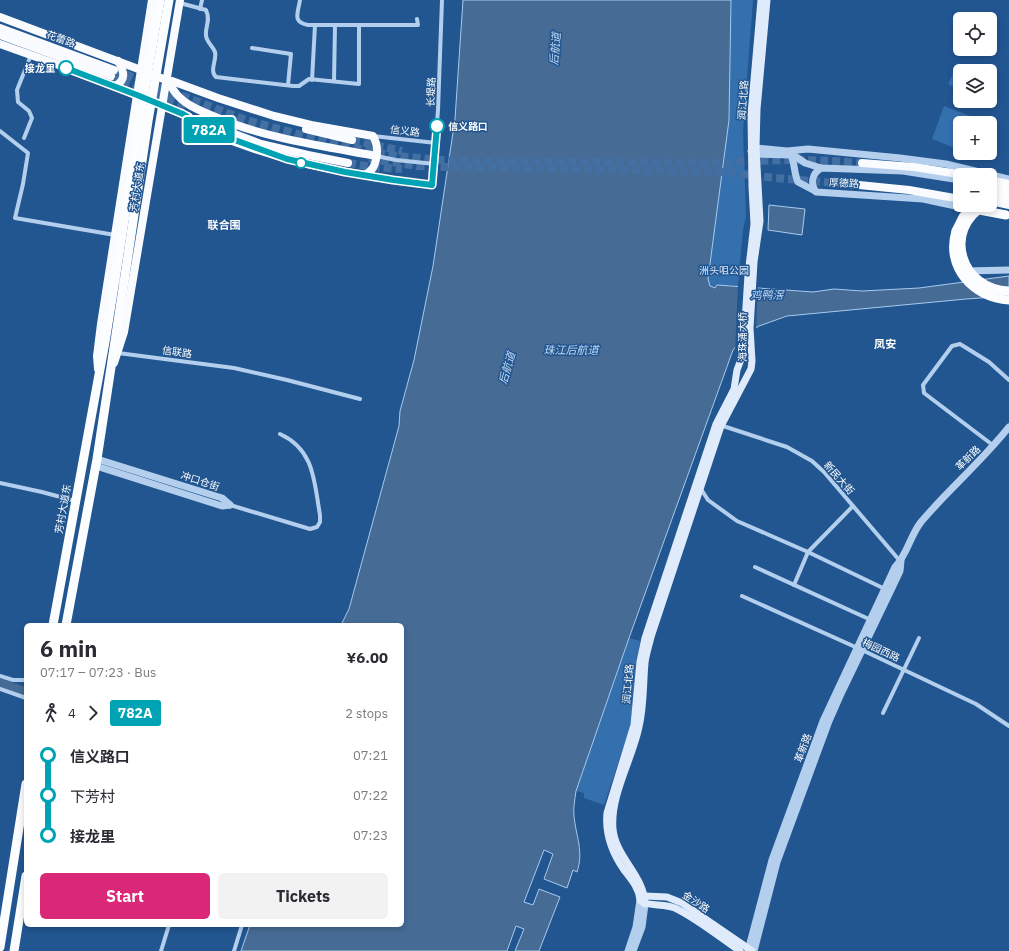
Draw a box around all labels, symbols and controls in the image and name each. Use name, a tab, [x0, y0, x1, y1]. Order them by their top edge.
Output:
map controls	[953, 12, 997, 212]
button: locate	[953, 12, 997, 56]
street label: 花蕾路	[45, 28, 77, 50]
water label: 后航道	[547, 30, 564, 66]
marker: 接龙里	[58, 60, 74, 76]
place label: 接龙里	[24, 62, 55, 75]
button: layers	[953, 64, 997, 108]
street label: 长堤路	[424, 77, 438, 107]
street label: 润江北路	[735, 80, 751, 120]
button: +	[953, 116, 997, 160]
line badge: 782A	[181, 117, 237, 143]
marker: 信义路口	[429, 118, 445, 134]
place label: 信义路口	[448, 120, 488, 133]
text: 782A	[192, 121, 226, 139]
street label: 信义路	[389, 123, 421, 139]
unlabelled marker	[295, 157, 307, 169]
street label: 芳村大道东	[127, 161, 147, 213]
button: −	[953, 168, 997, 212]
street label: 厚德路	[829, 176, 859, 190]
district label: 联合围	[208, 218, 241, 232]
park label: 洲头咀公园	[699, 264, 749, 277]
water label: 鸡鸭滘	[750, 288, 786, 302]
street label: 海珠涌大桥	[736, 312, 749, 362]
district label: 凤安	[874, 337, 896, 351]
street label: 信联路	[161, 343, 193, 361]
water label: 珠江后航道	[544, 343, 600, 357]
water label: 后航道	[496, 348, 519, 386]
street label: 革新路	[953, 443, 983, 473]
street label: 新民大街	[821, 459, 857, 497]
street label: 冲口仓街	[179, 469, 221, 493]
street label: 芳村大道东	[52, 483, 74, 535]
text: 6 min	[40, 634, 97, 663]
street label: 梅园西路	[860, 636, 902, 664]
text: ¥6.00	[347, 648, 388, 667]
text: 07:17 – 07:23 · Bus	[40, 664, 156, 681]
street label: 润江北路	[620, 664, 636, 704]
icon: walk	[40, 702, 62, 724]
icon: forward	[82, 702, 104, 724]
text: 782A	[118, 704, 153, 722]
text: 4	[68, 705, 76, 722]
text: 2 stops	[345, 705, 388, 722]
street label: 革新路	[792, 732, 814, 764]
text: 信义路口	[70, 747, 130, 766]
text: 07:21	[353, 747, 388, 764]
text: 下芳村	[70, 787, 115, 806]
text: 07:22	[353, 787, 388, 804]
text: 接龙里	[70, 827, 115, 846]
text: 07:23	[353, 827, 388, 844]
button: Start	[40, 873, 210, 919]
button: Tickets	[218, 873, 388, 919]
street label: 金沙路	[680, 888, 712, 916]

